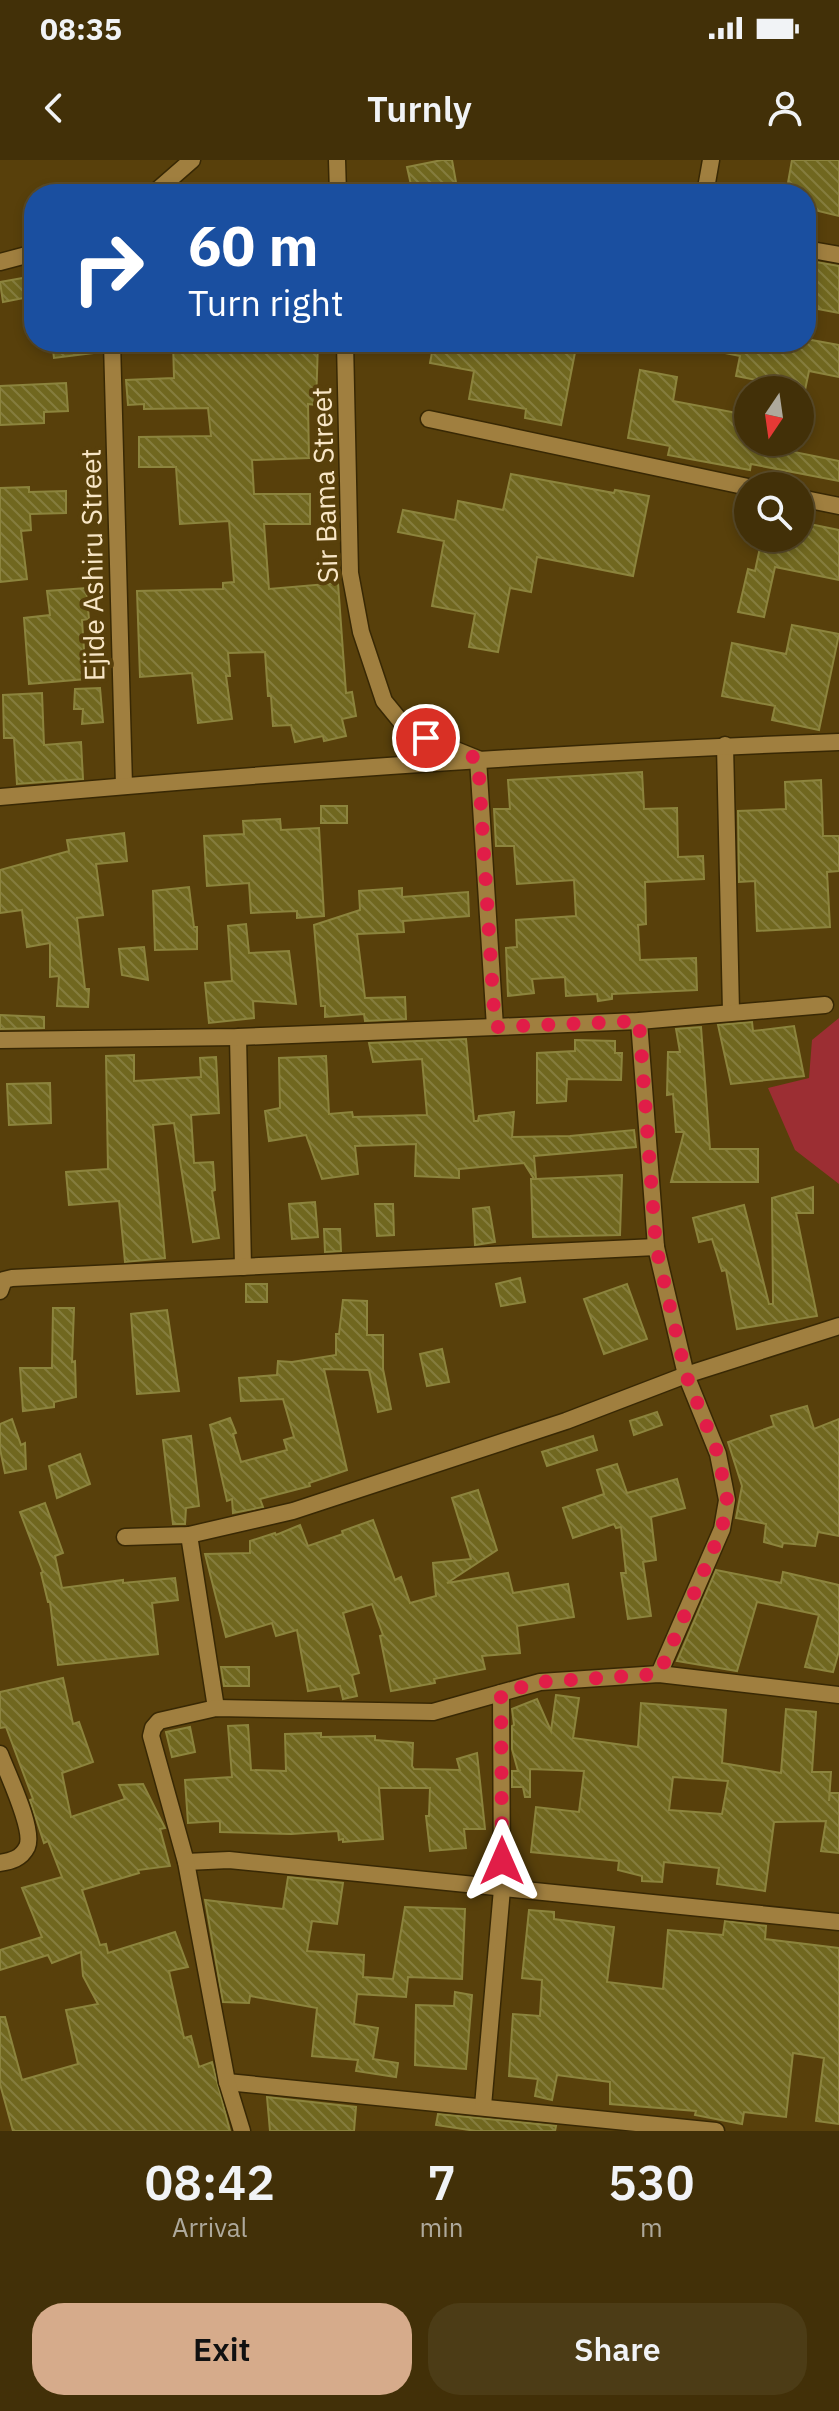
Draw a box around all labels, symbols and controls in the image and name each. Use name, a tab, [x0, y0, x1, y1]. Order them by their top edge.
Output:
text: 08:35	[40, 9, 122, 48]
text: Turnly	[367, 85, 472, 132]
icon: back	[32, 86, 76, 130]
icon: person	[763, 86, 807, 130]
text: 60 m	[188, 209, 318, 281]
icon: right	[56, 216, 160, 320]
text: Turn right	[188, 279, 344, 326]
north arrow	[734, 376, 814, 456]
map controls	[734, 376, 814, 552]
street label: Sir Bama Street	[302, 386, 346, 584]
street label: Ejide Ashiru Street	[71, 448, 113, 682]
button: search	[734, 472, 814, 552]
pin	[392, 704, 460, 772]
icon: arrive	[404, 716, 448, 760]
position arrow	[460, 1819, 544, 1903]
text: 08:42	[145, 2151, 275, 2213]
text: 7	[427, 2151, 456, 2213]
text: 530	[608, 2151, 694, 2213]
text: Arrival	[172, 2210, 248, 2244]
text: min	[420, 2210, 464, 2244]
text: m	[640, 2210, 663, 2244]
button: Exit	[32, 2303, 412, 2395]
button: Share	[428, 2303, 807, 2395]

